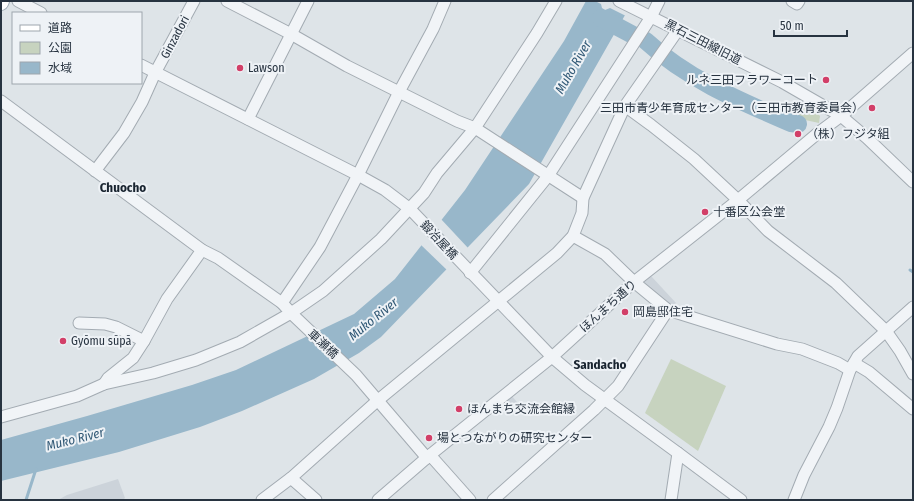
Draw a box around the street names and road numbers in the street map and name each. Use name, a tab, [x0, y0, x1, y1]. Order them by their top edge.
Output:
street label: Ginzadori	[158, 13, 192, 61]
street label: 黒石三田線旧道	[662, 17, 744, 67]
street label: 鍛冶屋橋	[418, 218, 460, 262]
street label: ほんまち通り	[577, 277, 639, 335]
street label: 車瀬橋	[305, 327, 341, 361]

